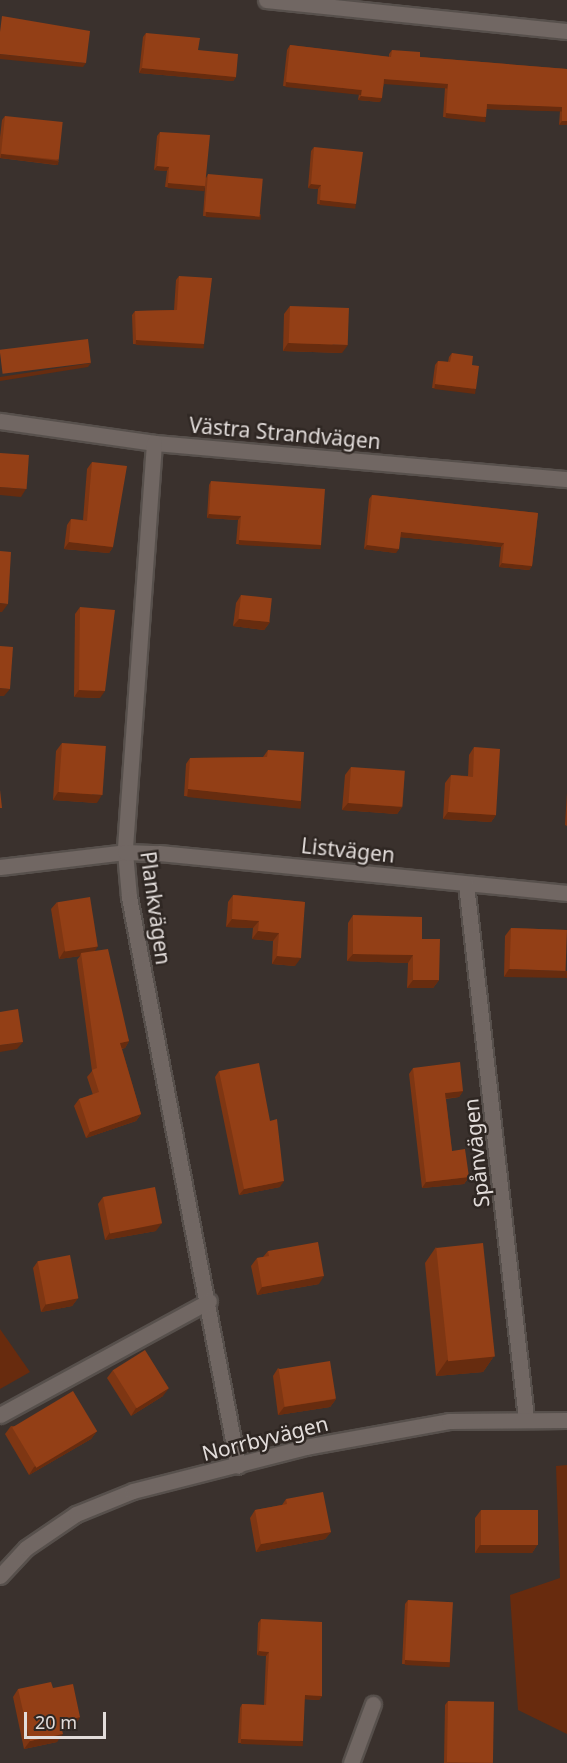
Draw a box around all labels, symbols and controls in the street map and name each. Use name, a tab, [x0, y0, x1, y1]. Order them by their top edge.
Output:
street label: Västra Strandvägen	[188, 412, 382, 454]
street label: Listvägen	[300, 833, 396, 867]
street label: Plankvägen	[136, 850, 176, 966]
street label: Spånvägen	[458, 1097, 494, 1209]
street label: Norrbyvägen	[199, 1410, 331, 1466]
scale bar	[27, 1700, 110, 1738]
text: 20 m	[35, 1710, 77, 1734]

